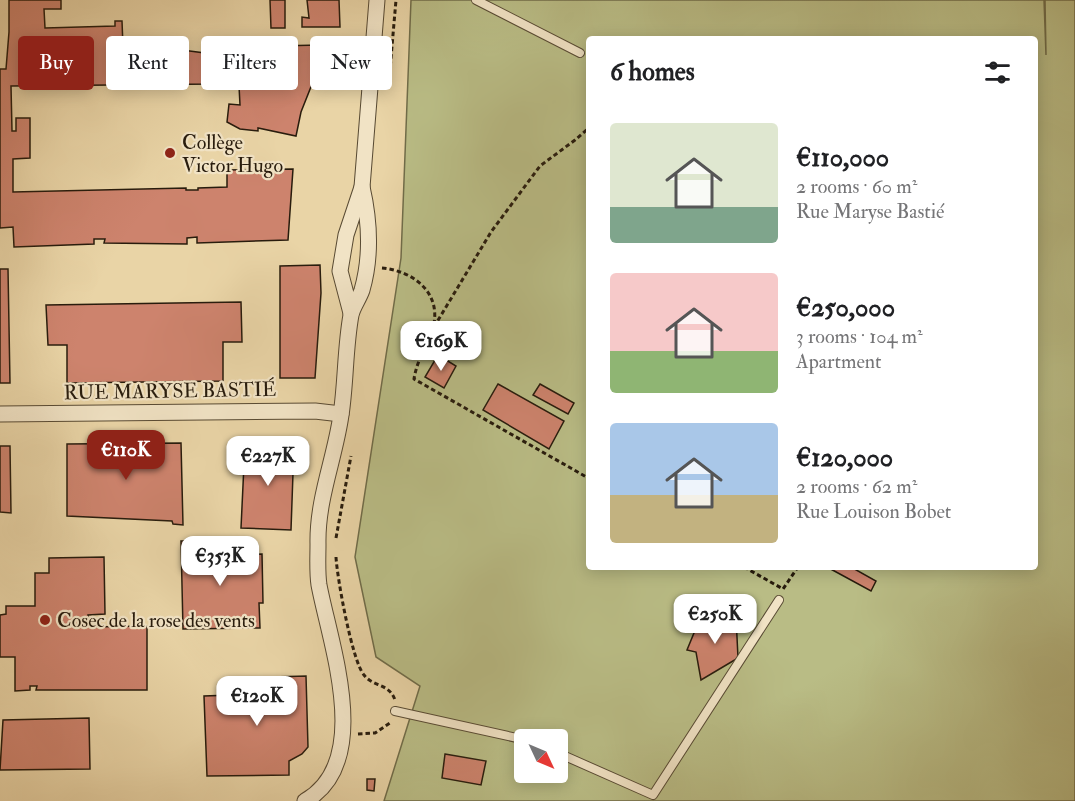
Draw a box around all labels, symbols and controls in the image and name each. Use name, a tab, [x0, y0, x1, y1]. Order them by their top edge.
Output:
chip: Buy	[18, 36, 94, 90]
chip: Rent	[106, 36, 189, 90]
chip: Filters	[201, 36, 298, 90]
chip: New	[310, 36, 392, 90]
text: 6 homes	[610, 56, 695, 88]
icon: filters	[981, 56, 1014, 89]
place label: Collège Victor Hugo	[182, 130, 283, 178]
text: €110,000	[796, 142, 889, 174]
marker: Collège Victor Hugo	[163, 146, 177, 160]
icon: home	[658, 147, 730, 219]
text: 2 rooms · 60 m²	[796, 174, 917, 199]
text: Rue Maryse Bastié	[796, 199, 944, 224]
text: €250,000	[796, 292, 895, 324]
icon: home	[658, 297, 730, 369]
pin: €169K	[399, 321, 483, 372]
text: 3 rooms · 104 m²	[796, 324, 923, 349]
text: €169K	[414, 328, 468, 353]
text: Apartment	[796, 349, 881, 374]
street label: RUE MARYSE BASTIÉ	[63, 376, 277, 405]
pin: €110K	[84, 430, 168, 481]
pin: €227K	[226, 436, 310, 487]
text: €110K	[101, 437, 151, 462]
text: €120,000	[796, 442, 893, 474]
text: €227K	[240, 443, 296, 468]
icon: home	[658, 447, 730, 519]
text: 2 rooms · 62 m²	[796, 474, 917, 499]
text: Rue Louison Bobet	[796, 499, 951, 524]
pin: €353K	[178, 536, 262, 587]
text: €353K	[195, 543, 245, 568]
pin: €250K	[673, 594, 757, 645]
text: €250K	[688, 601, 742, 626]
place label: Cosec de la rose des vents	[57, 608, 255, 633]
marker: Cosec de la rose des vents	[38, 613, 52, 627]
pin: €120K	[215, 676, 299, 727]
text: €120K	[230, 683, 284, 708]
north arrow	[514, 729, 568, 783]
map controls	[514, 729, 568, 783]

